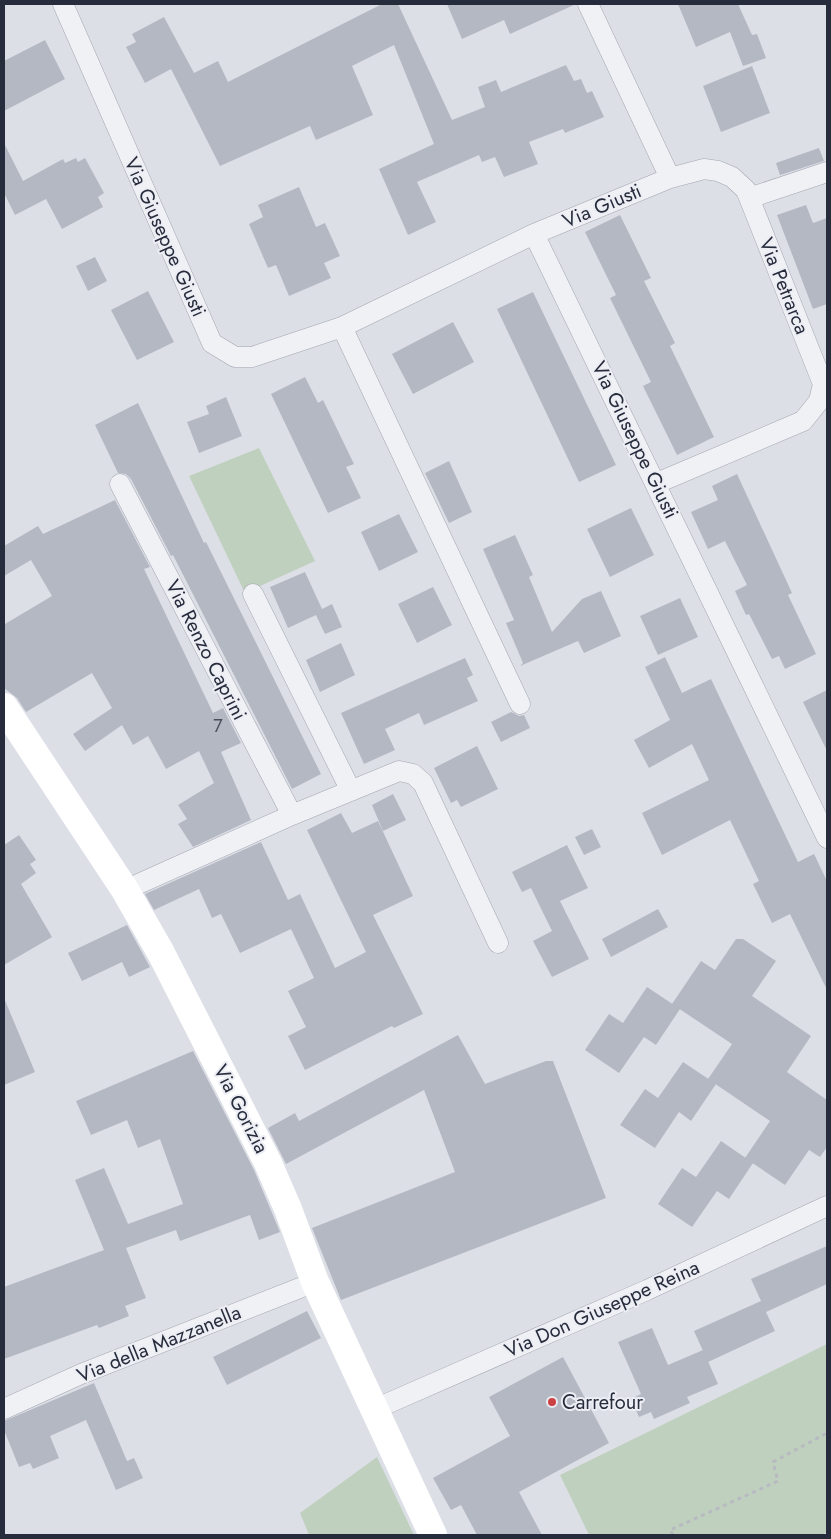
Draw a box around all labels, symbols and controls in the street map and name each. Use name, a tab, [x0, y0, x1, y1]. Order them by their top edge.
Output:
street label: Via Giuseppe Giusti	[117, 153, 213, 321]
street label: Via Giusti	[558, 176, 646, 236]
street label: Via Petrarca	[752, 233, 816, 339]
street label: Via Giuseppe Giusti	[584, 356, 686, 524]
street label: Via Renzo Caprini	[158, 575, 254, 725]
house number: 7	[213, 713, 223, 739]
street label: Via Gorizia	[206, 1059, 276, 1159]
street label: Via Don Giuseppe Reina	[500, 1253, 704, 1365]
street label: Via della Mazzanella	[73, 1298, 245, 1390]
place label: Carrefour	[562, 1388, 643, 1417]
marker: Carrefour	[546, 1396, 558, 1408]

